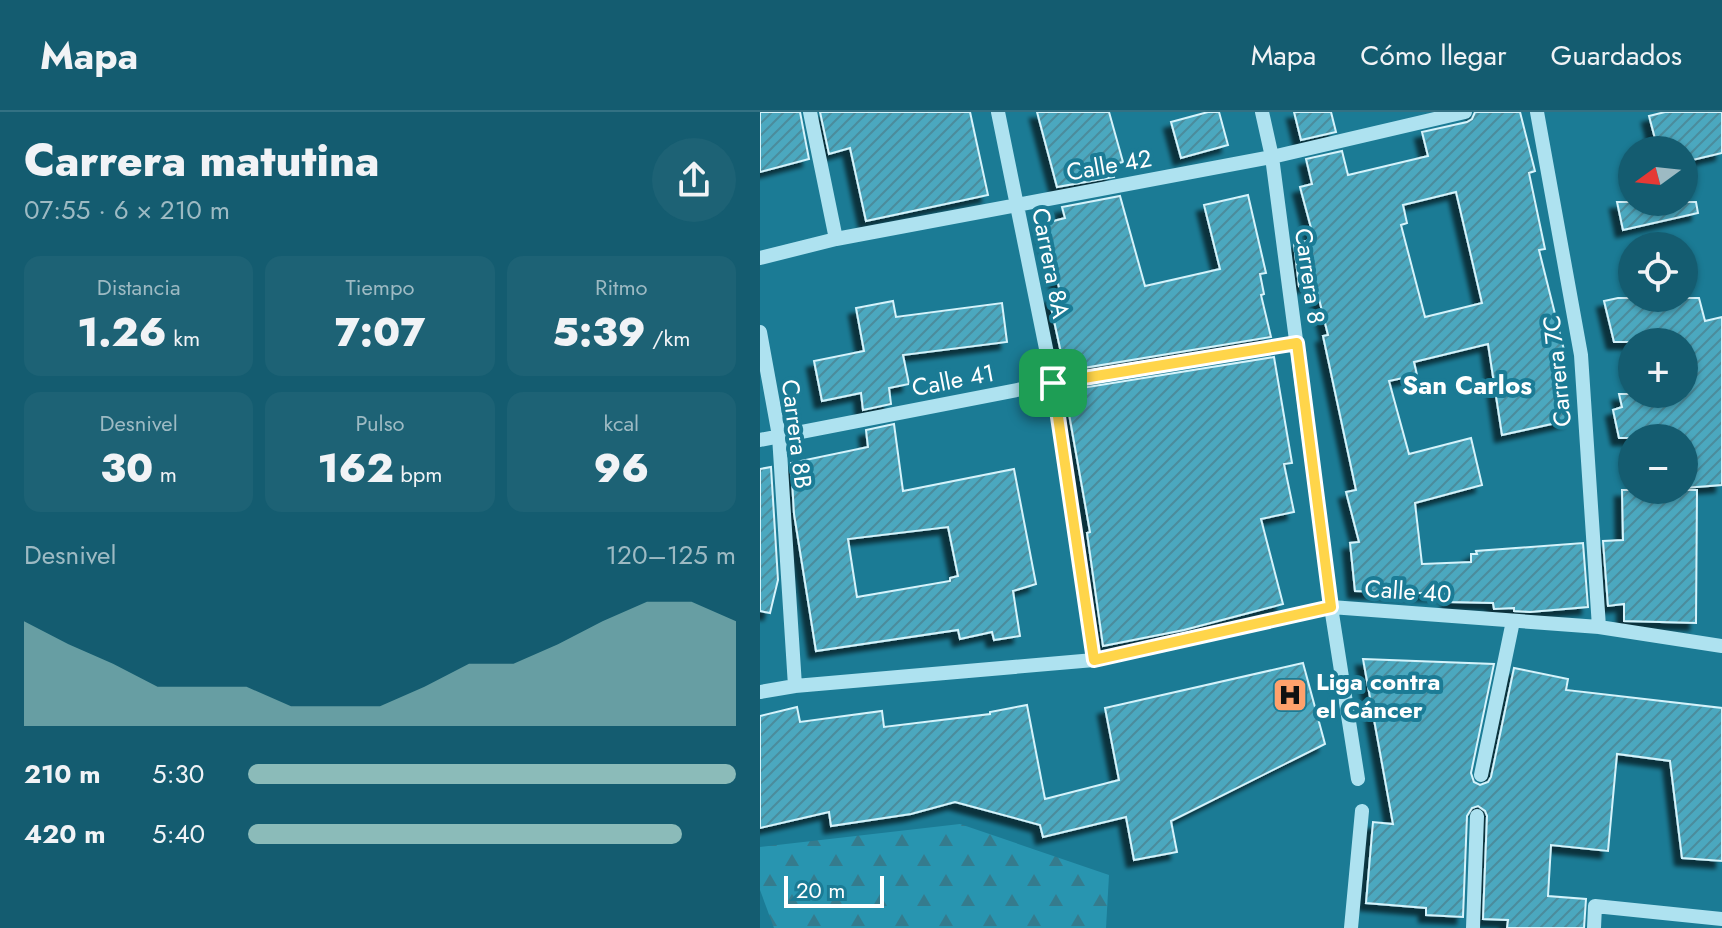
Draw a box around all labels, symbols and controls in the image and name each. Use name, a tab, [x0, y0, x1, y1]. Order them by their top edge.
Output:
text: Mapa	[40, 28, 138, 83]
text: Mapa	[1251, 35, 1316, 76]
text: Cómo llegar	[1360, 35, 1507, 76]
text: Guardados	[1551, 35, 1682, 76]
text: Carrera matutina	[24, 129, 379, 193]
north arrow	[1618, 136, 1698, 216]
map controls	[1618, 136, 1698, 504]
button: share	[652, 138, 736, 222]
street label: Calle 42	[1063, 140, 1155, 190]
text: 07:55 · 6 × 210 m	[24, 191, 230, 229]
street label: Carrera 8A	[1023, 205, 1079, 321]
street label: Carrera 8	[1286, 226, 1334, 326]
button: locate	[1618, 232, 1698, 312]
text: Distancia	[97, 271, 181, 303]
text: Tiempo	[345, 271, 414, 303]
text: Ritmo	[595, 271, 648, 303]
text: 1.26	[77, 303, 167, 361]
text: 7:07	[335, 303, 425, 361]
text: 5:39	[552, 303, 646, 361]
street label: Carrera 7C	[1534, 313, 1580, 429]
text: km	[167, 322, 200, 354]
text: /km	[646, 322, 690, 354]
button: +	[1618, 328, 1698, 408]
pin	[1019, 349, 1087, 417]
street label: Calle 41	[909, 355, 997, 405]
icon: arrive	[1031, 361, 1075, 405]
district label: San Carlos	[1402, 366, 1532, 404]
street label: Carrera 8B	[773, 377, 821, 491]
text: Desnivel	[100, 407, 178, 439]
text: Pulso	[355, 407, 405, 439]
text: kcal	[604, 407, 639, 439]
button: −	[1618, 424, 1698, 504]
text: 30	[100, 439, 153, 497]
text: 162	[317, 439, 394, 497]
text: 96	[593, 439, 649, 497]
text: m	[153, 458, 177, 490]
text: bpm	[394, 458, 443, 490]
text: Desnivel	[24, 536, 116, 574]
text: 120–125 m	[605, 536, 736, 574]
street label: Calle 40	[1363, 571, 1453, 611]
place label: Liga contra el Cáncer	[1316, 664, 1440, 727]
hospital icon: Liga contra el Cáncer	[1271, 676, 1309, 714]
text: 210 m	[24, 755, 101, 793]
text: 5:30	[152, 755, 204, 793]
text: 420 m	[24, 815, 106, 853]
text: 5:40	[152, 815, 205, 853]
scale bar	[784, 872, 884, 908]
text: 20 m	[796, 874, 845, 906]

